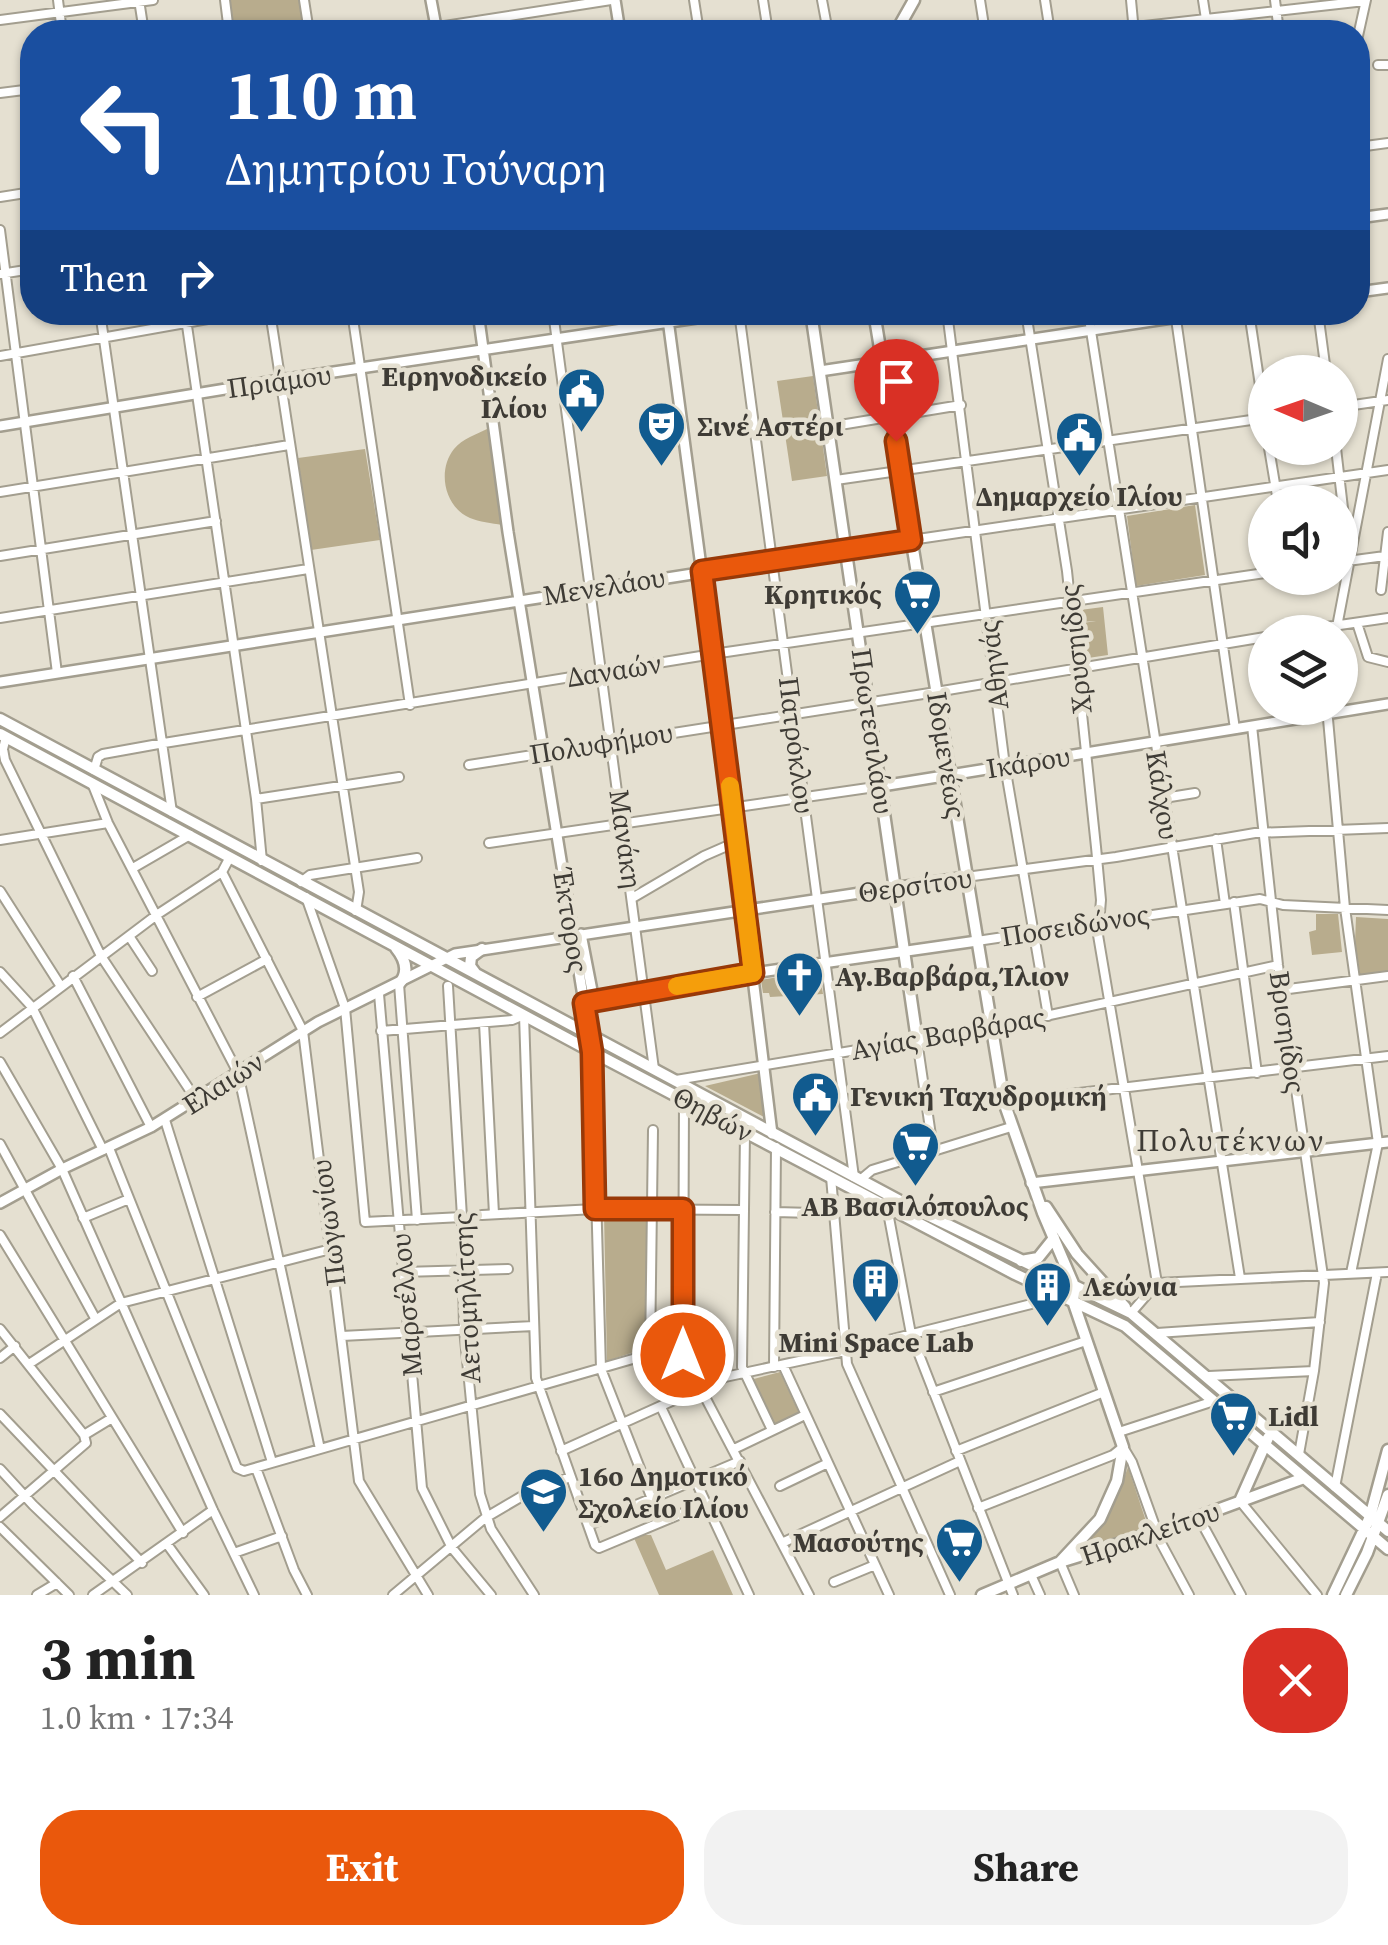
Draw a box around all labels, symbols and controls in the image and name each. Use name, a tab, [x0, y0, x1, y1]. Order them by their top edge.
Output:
text: 110 m	[225, 46, 417, 142]
icon: left	[60, 60, 190, 190]
text: Δημητρίου Γούναρη	[225, 137, 607, 199]
icon: right	[168, 250, 223, 305]
text: Then	[60, 252, 148, 304]
pin	[854, 339, 939, 442]
icon: arrive	[869, 354, 924, 409]
street label: Πριάμου	[224, 355, 334, 407]
north arrow	[1248, 355, 1358, 465]
map controls	[1248, 355, 1358, 725]
place label: Ειρηνοδικείο Ιλίου	[381, 357, 547, 427]
public building icon: Ειρηνοδικείο Ιλίου	[556, 366, 608, 434]
theatre icon: Σινέ Αστέρι	[636, 400, 688, 468]
place label: Σινέ Αστέρι	[697, 407, 844, 445]
public building icon: Δημαρχείο Ιλίου	[1053, 410, 1105, 478]
place label: Δημαρχείο Ιλίου	[975, 477, 1183, 515]
button: sound	[1248, 485, 1358, 595]
street label: Μενελάου	[540, 558, 668, 614]
supermarket icon: Κρητικός	[891, 568, 943, 636]
place label: Κρητικός	[764, 575, 882, 613]
street label: Χρυσηίδος	[1049, 583, 1101, 715]
button: layers	[1248, 615, 1358, 725]
street label: Αθηνάς	[969, 618, 1017, 712]
street label: Δαναών	[564, 644, 664, 696]
street label: Πρωτεσιλάου	[843, 646, 903, 816]
street label: Πατρόκλου	[770, 674, 824, 816]
street label: Ιδομενέως	[918, 689, 976, 821]
street label: Πολυφήμου	[527, 713, 675, 773]
street label: Ικάρου	[983, 737, 1073, 787]
street label: Κάλχου	[1137, 748, 1189, 842]
street label: Μανάκη	[600, 787, 652, 891]
street label: Θερσίτου	[856, 858, 974, 912]
street label: Έκτορος	[544, 864, 598, 975]
street label: Ποσειδώνος	[998, 895, 1152, 955]
church icon: Αγ.Βαρβάρα,Ίλιον	[774, 950, 826, 1018]
place label: Αγ.Βαρβάρα,Ίλιον	[835, 957, 1069, 995]
street label: Βρισηίδος	[1261, 968, 1315, 1096]
street label: Αγίας Βαρβάρας	[848, 997, 1048, 1069]
street label: Ελαιών	[175, 1043, 271, 1123]
public building icon: Γενική Ταχυδρομική	[789, 1070, 841, 1138]
street label: Θηβών	[666, 1077, 760, 1151]
place label: Γενική Ταχυδρομική	[850, 1077, 1107, 1115]
supermarket icon: ΑΒ Βασιλόπουλος	[889, 1120, 941, 1188]
district label: Πολυτέκνων	[1136, 1120, 1326, 1161]
street label: Πωγωνίου	[301, 1158, 355, 1288]
place label: ΑΒ Βασιλόπουλος	[801, 1187, 1029, 1225]
street label: Αετομηλίτσης	[443, 1212, 489, 1384]
street label: Μαρσέλλου	[381, 1232, 431, 1378]
building icon: Mini Space Lab	[850, 1256, 902, 1324]
building icon: Λεώνια	[1022, 1260, 1074, 1328]
place label: Λεώνια	[1083, 1267, 1178, 1305]
position arrow	[631, 1303, 735, 1407]
place label: Mini Space Lab	[778, 1323, 974, 1361]
supermarket icon: Lidl	[1207, 1390, 1259, 1458]
place label: Lidl	[1268, 1397, 1319, 1435]
place label: 16ο Δημοτικό Σχολείο Ιλίου	[578, 1457, 749, 1527]
school or university icon: 16ο Δημοτικό Σχολείο Ιλίου	[517, 1466, 569, 1534]
street label: Ηρακλείτου	[1076, 1492, 1224, 1574]
supermarket icon: Μασούτης	[933, 1516, 985, 1584]
place label: Μασούτης	[792, 1523, 924, 1561]
text: 3 min	[40, 1617, 196, 1699]
button: close	[1243, 1628, 1348, 1733]
text: 1.0 km · 17:34	[40, 1696, 234, 1740]
button: Exit	[40, 1810, 684, 1925]
button: Share	[704, 1810, 1348, 1925]

